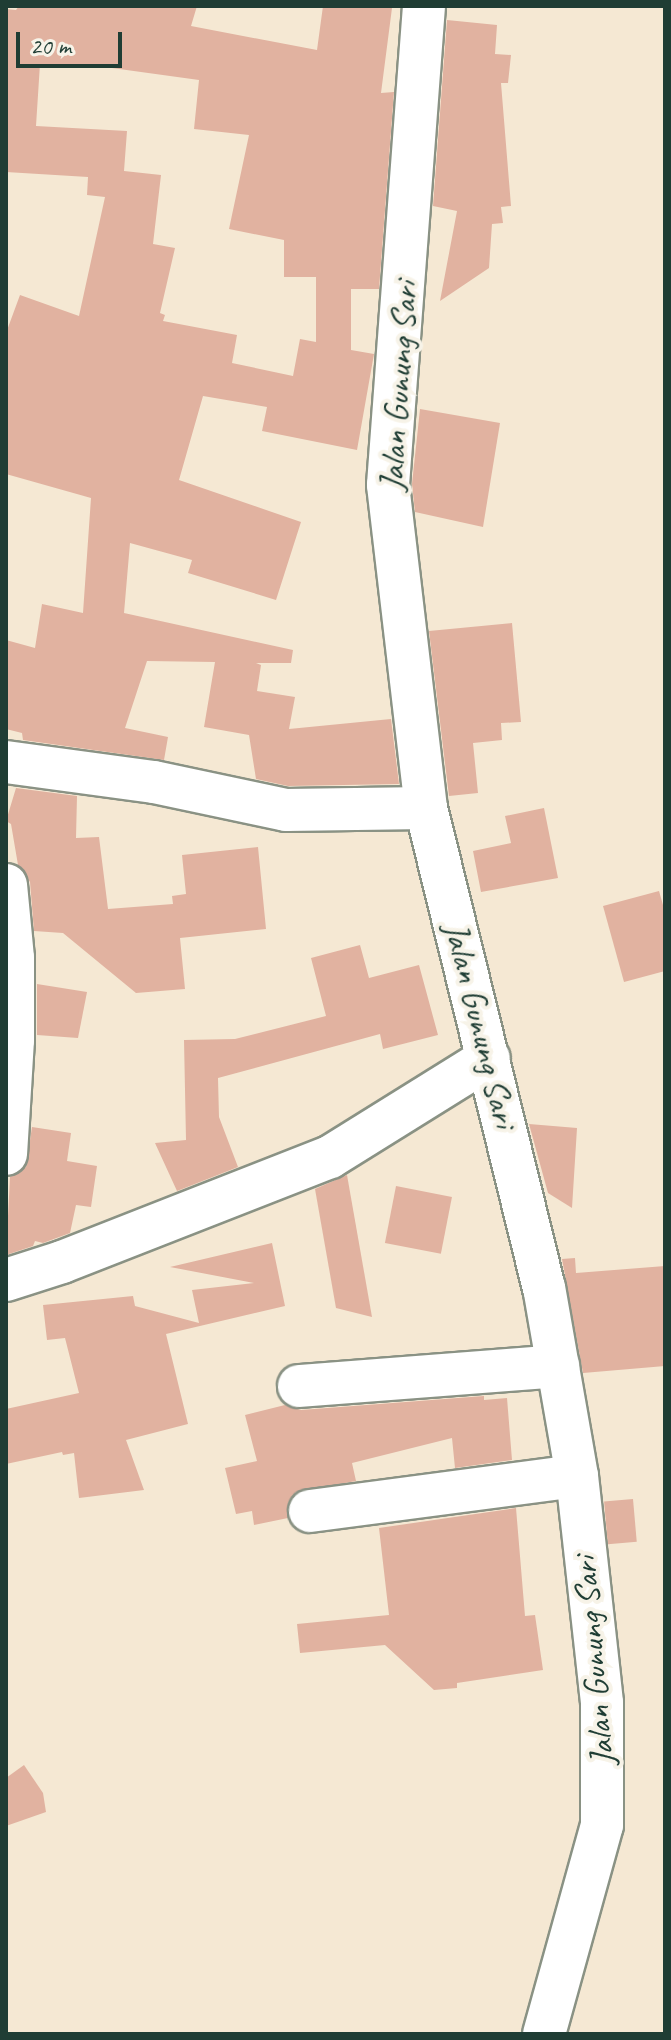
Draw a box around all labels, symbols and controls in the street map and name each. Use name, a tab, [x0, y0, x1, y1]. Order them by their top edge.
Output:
scale bar	[20, 16, 126, 66]
text: 20 m	[30, 31, 71, 61]
street label: Jalan Gunung Sari	[370, 280, 426, 492]
street label: Jalan Gunung Sari	[436, 918, 526, 1132]
street label: Jalan Gunung Sari	[564, 1555, 622, 1767]

